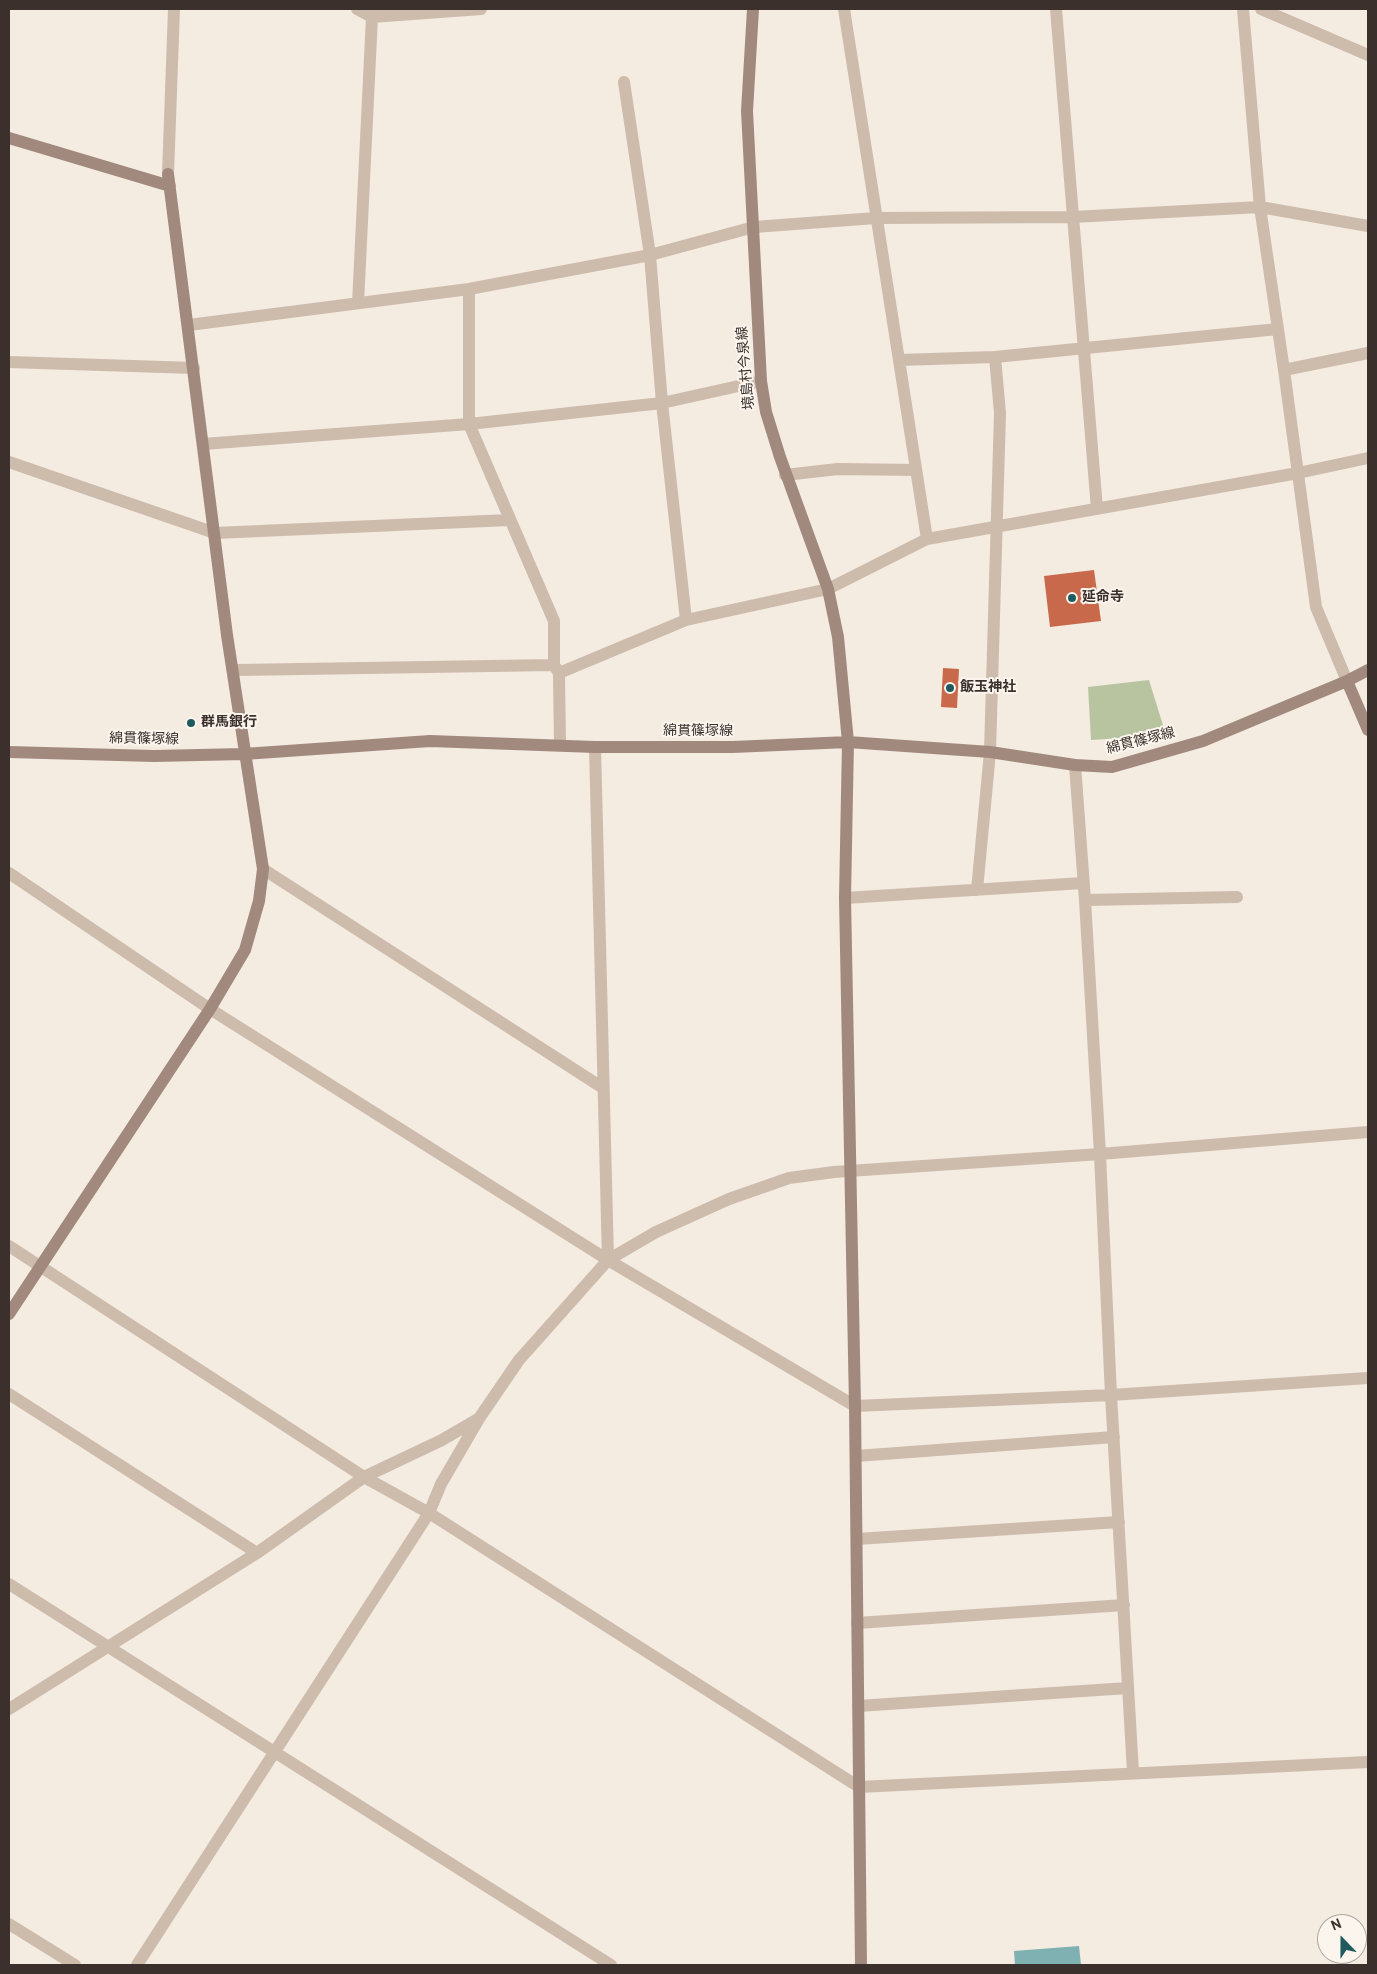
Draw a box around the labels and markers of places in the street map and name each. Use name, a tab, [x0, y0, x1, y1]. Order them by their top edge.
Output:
place label: 延命寺	[1082, 590, 1124, 606]
marker: 延命寺	[1066, 592, 1078, 604]
place label: 飯玉神社	[960, 680, 1016, 696]
marker: 飯玉神社	[944, 682, 956, 694]
place label: 群馬銀行	[201, 715, 257, 731]
marker: 群馬銀行	[185, 717, 197, 729]

